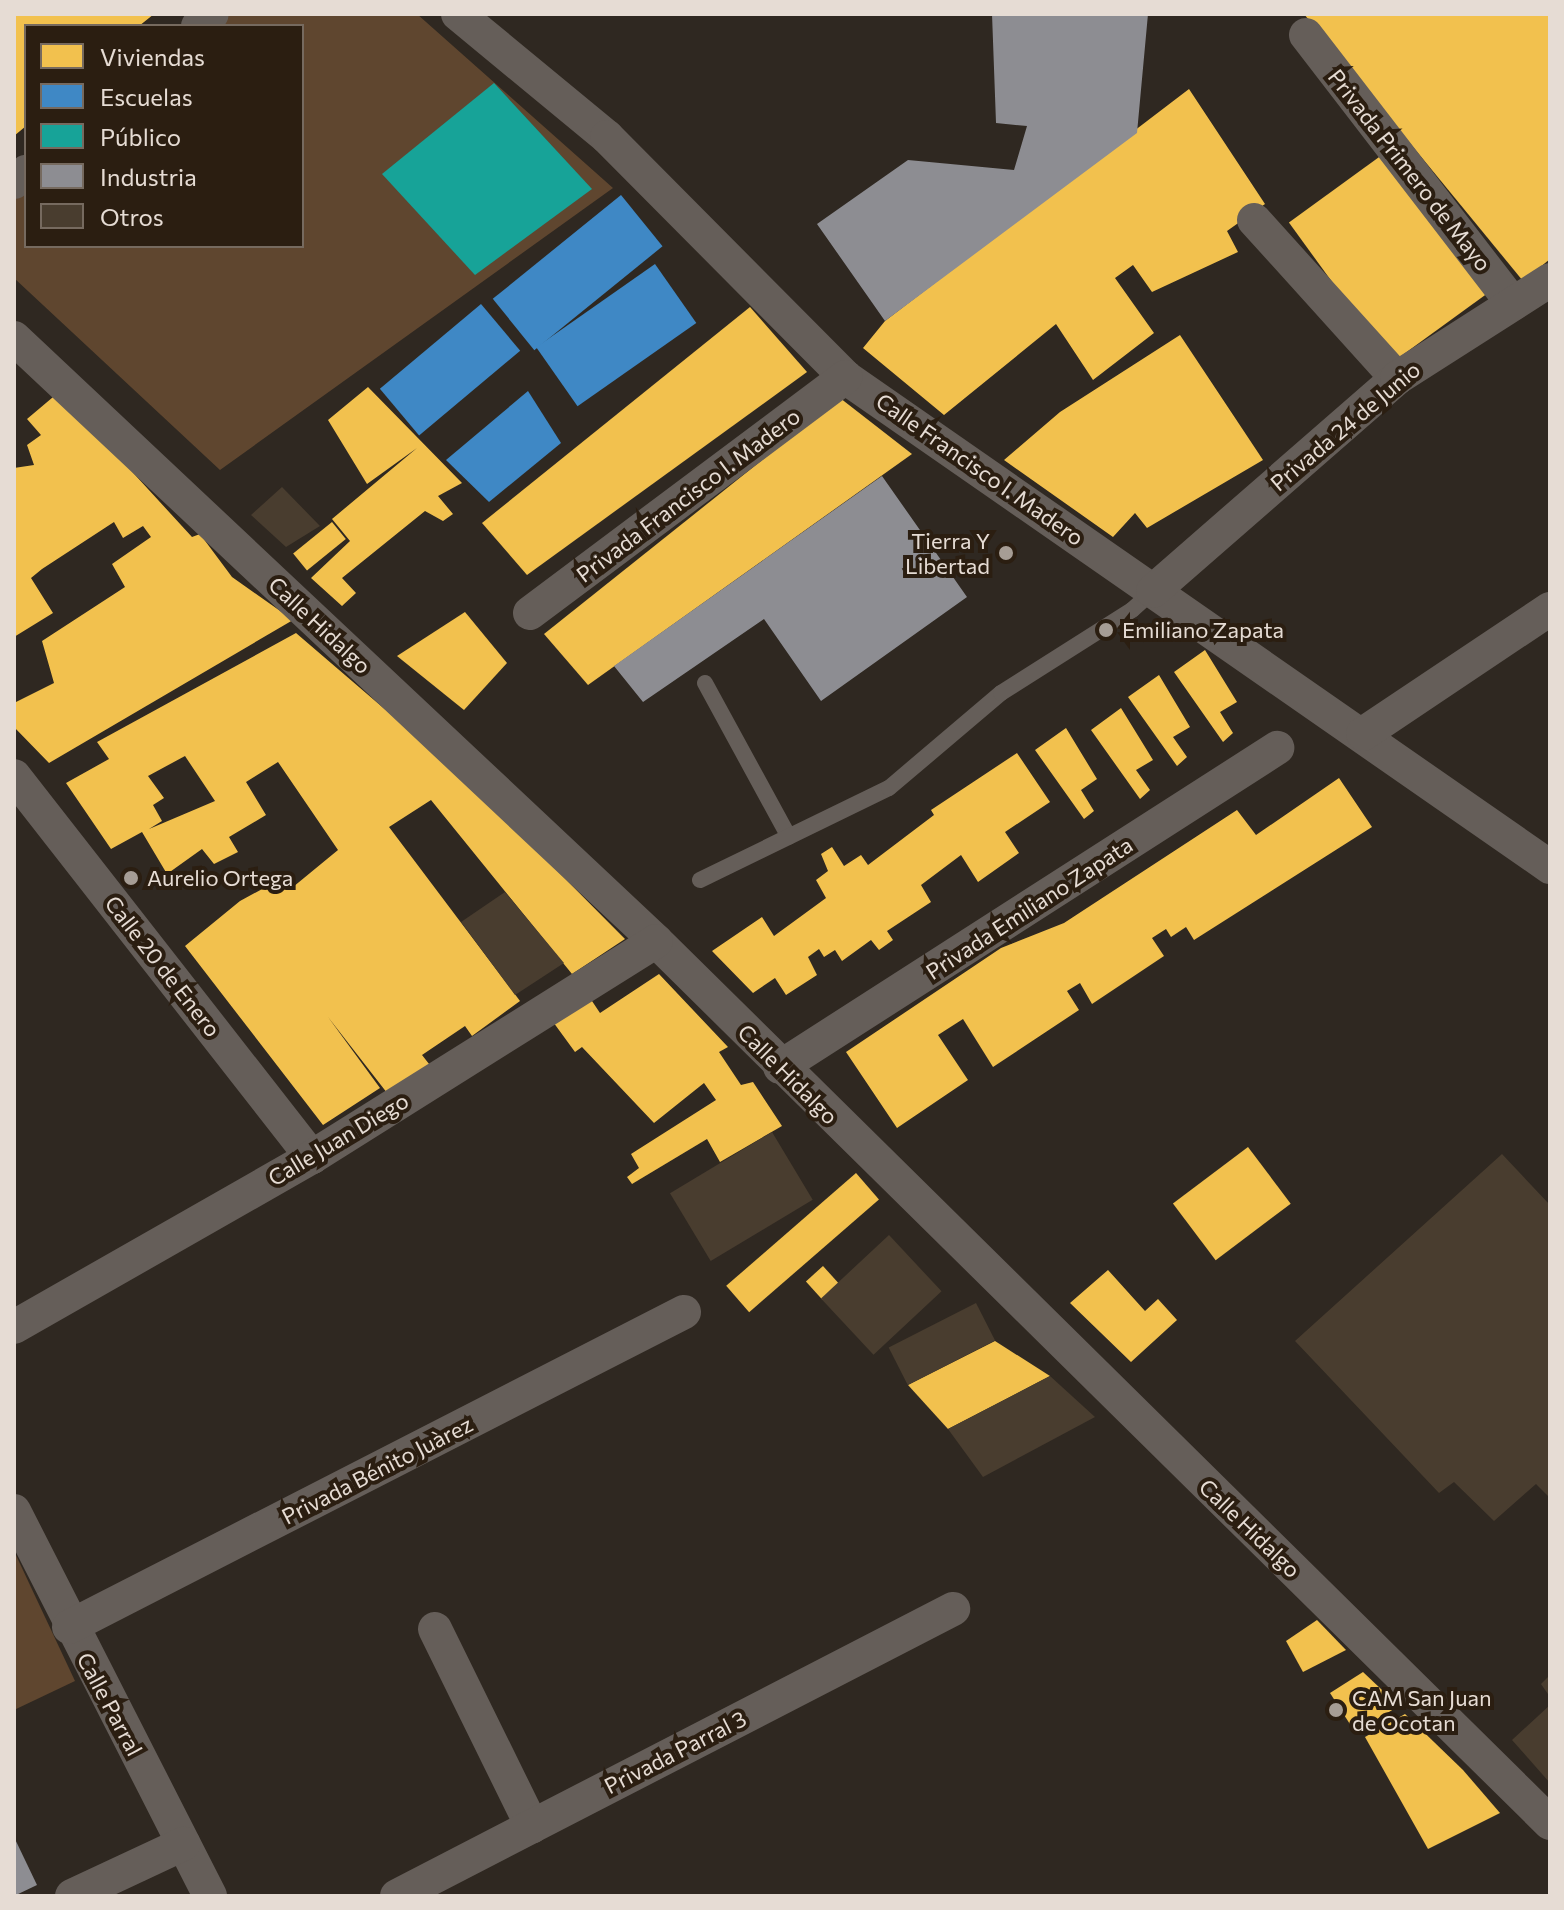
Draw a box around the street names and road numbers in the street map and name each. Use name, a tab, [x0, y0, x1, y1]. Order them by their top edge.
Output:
street label: Privada Primero de Mayo	[1323, 64, 1497, 276]
street label: Privada 24 de Junio	[1265, 356, 1425, 496]
street label: Calle Francisco I. Madero	[871, 387, 1089, 551]
street label: Privada Francisco I. Madero	[571, 402, 805, 588]
street label: Calle Hidalgo	[263, 571, 377, 679]
street label: Privada Emiliano Zapata	[921, 831, 1137, 985]
street label: Calle 20 de Enero	[100, 890, 226, 1042]
street label: Calle Hidalgo	[733, 1019, 843, 1129]
street label: Calle Juan Diego	[263, 1087, 413, 1191]
street label: Privada Bénito Juàrez	[277, 1410, 477, 1530]
street label: Calle Hidalgo	[1194, 1473, 1306, 1583]
street label: Calle Parral	[72, 1648, 148, 1760]
street label: Privada Parral 3	[600, 1705, 750, 1799]

